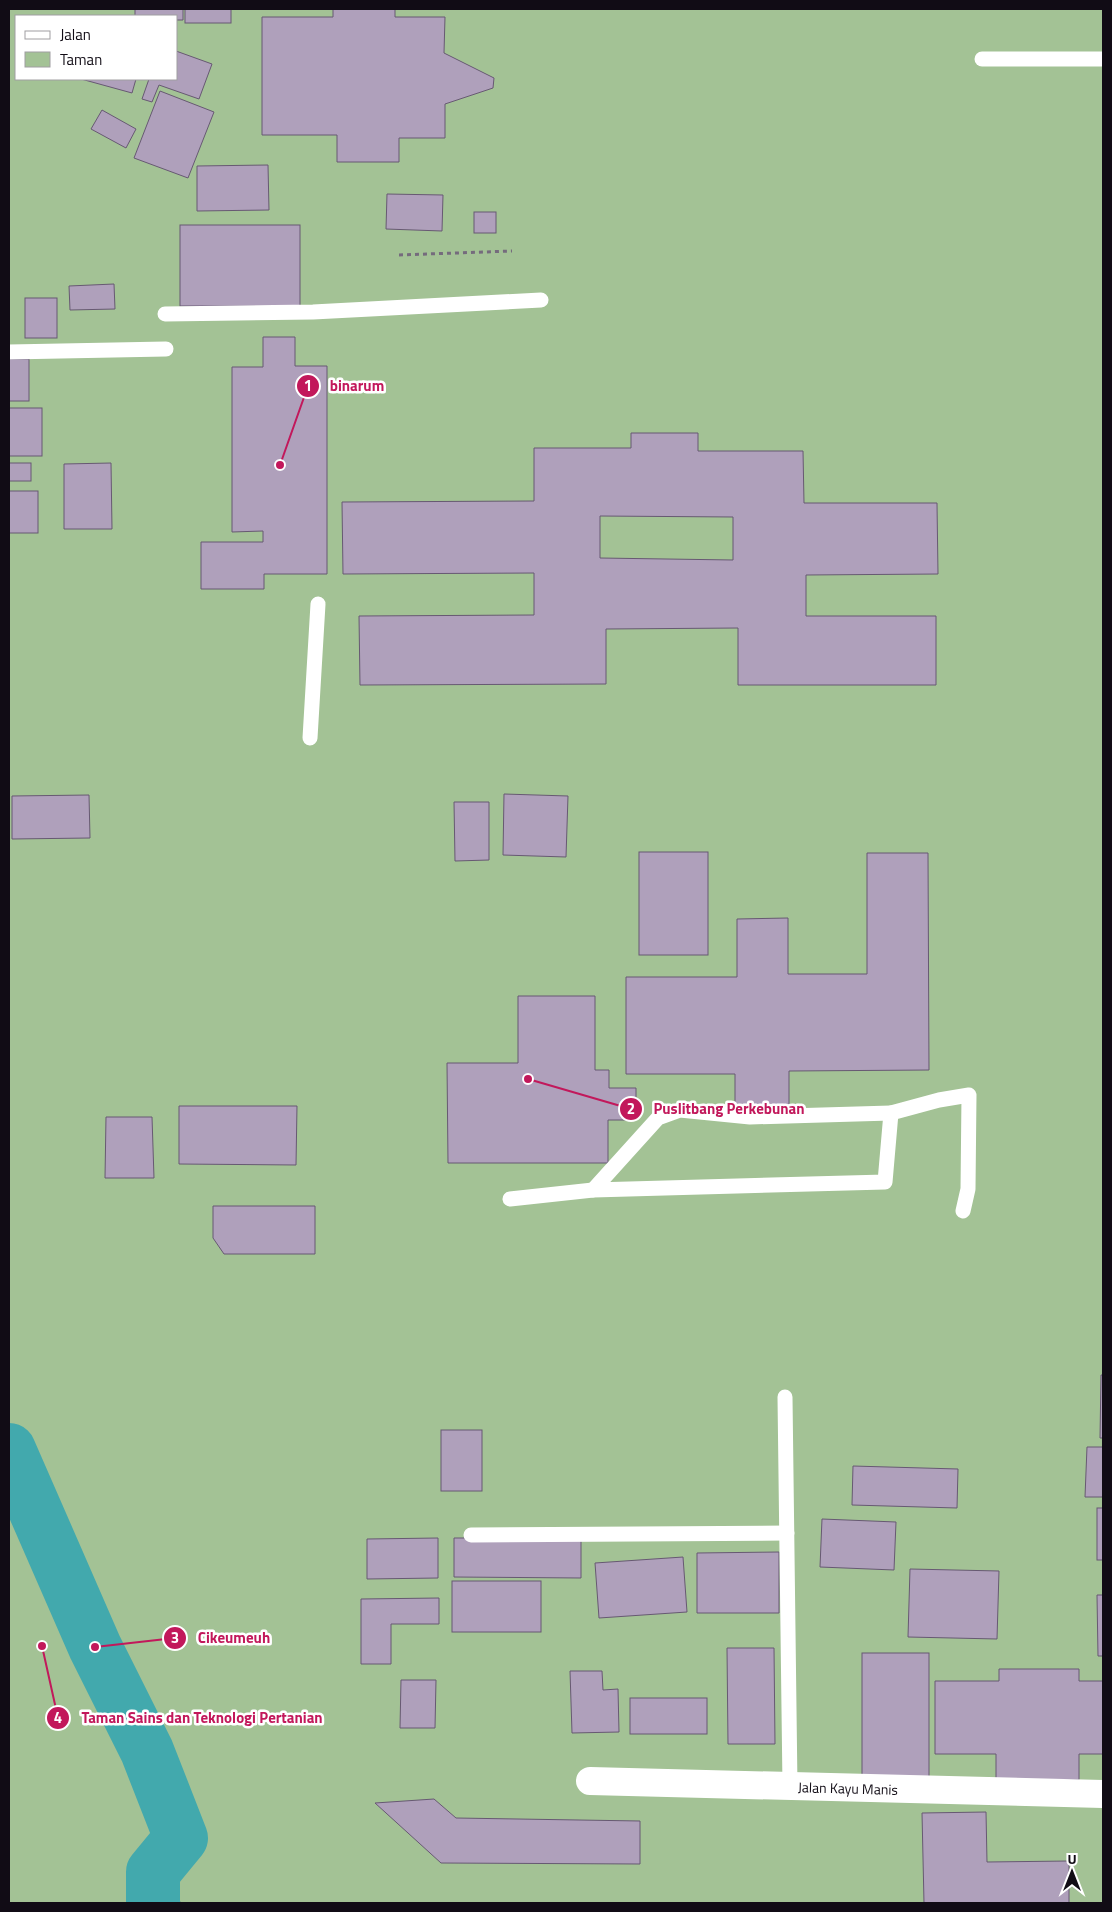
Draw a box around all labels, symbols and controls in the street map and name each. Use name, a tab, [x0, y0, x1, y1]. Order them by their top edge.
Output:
legend	[15, 15, 178, 80]
text: Jalan	[60, 23, 91, 46]
text: Taman	[60, 48, 102, 71]
callout: binarum	[295, 371, 395, 401]
text: 1	[304, 374, 312, 397]
text: binarum	[330, 374, 384, 397]
callout: Puslitbang Perkebunan	[618, 1094, 814, 1124]
text: 2	[627, 1097, 635, 1120]
text: Puslitbang Perkebunan	[653, 1097, 805, 1120]
callout: Cikeumeuh	[163, 1623, 280, 1653]
text: 3	[171, 1626, 179, 1649]
text: Cikeumeuh	[198, 1626, 270, 1649]
callout: Taman Sains dan Teknologi Pertanian	[46, 1703, 332, 1733]
text: 4	[54, 1706, 62, 1729]
text: Taman Sains dan Teknologi Pertanian	[81, 1706, 323, 1729]
street label: Jalan Kayu Manis	[798, 1776, 898, 1799]
north arrow	[1047, 1847, 1097, 1897]
text: U	[1067, 1848, 1077, 1869]

